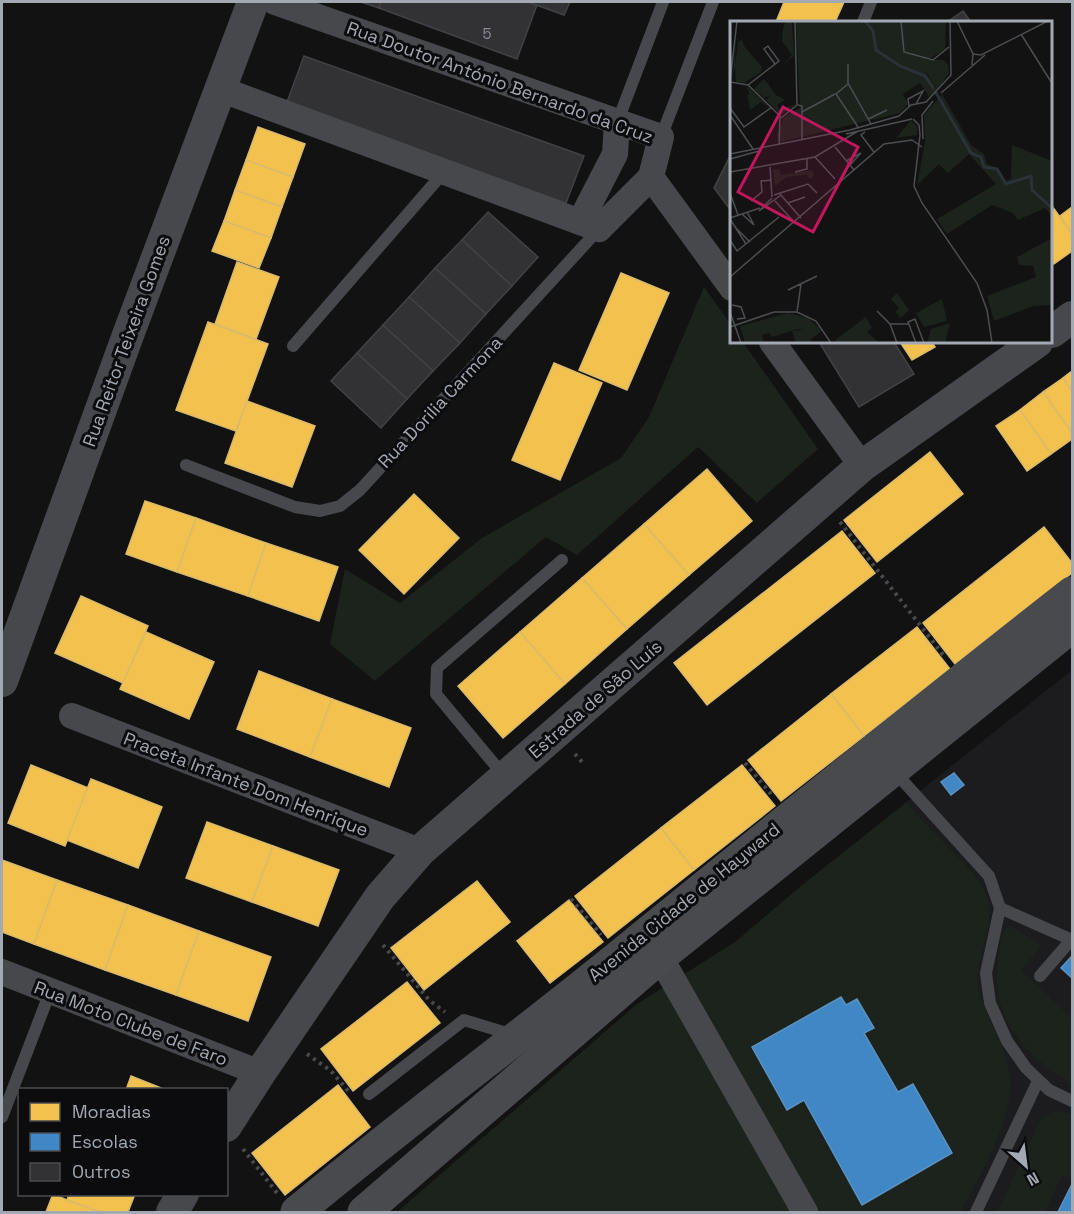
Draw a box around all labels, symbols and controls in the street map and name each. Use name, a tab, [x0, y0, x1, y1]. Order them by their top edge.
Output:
street label: Rua Doutor António Bernardo da Cruz	[344, 16, 656, 148]
inset map	[730, 21, 1053, 344]
house number: 5	[483, 24, 492, 43]
street label: Rua Reitor Teixeira Gomes	[77, 232, 175, 450]
street label: Rua Dorilia Carmona	[373, 331, 507, 473]
street label: Estrada de São Luís	[524, 635, 666, 763]
street label: Praceta Infante Dom Henrique	[120, 727, 372, 841]
street label: Avenida Cidade de Hayward	[583, 818, 785, 986]
street label: Rua Moto Clube de Faro	[31, 975, 231, 1071]
legend	[18, 1088, 228, 1196]
text: Moradias	[72, 1100, 151, 1123]
text: Escolas	[72, 1130, 138, 1153]
north arrow	[996, 1136, 1056, 1196]
text: Outros	[72, 1160, 130, 1183]
text: N	[1023, 1167, 1042, 1191]

